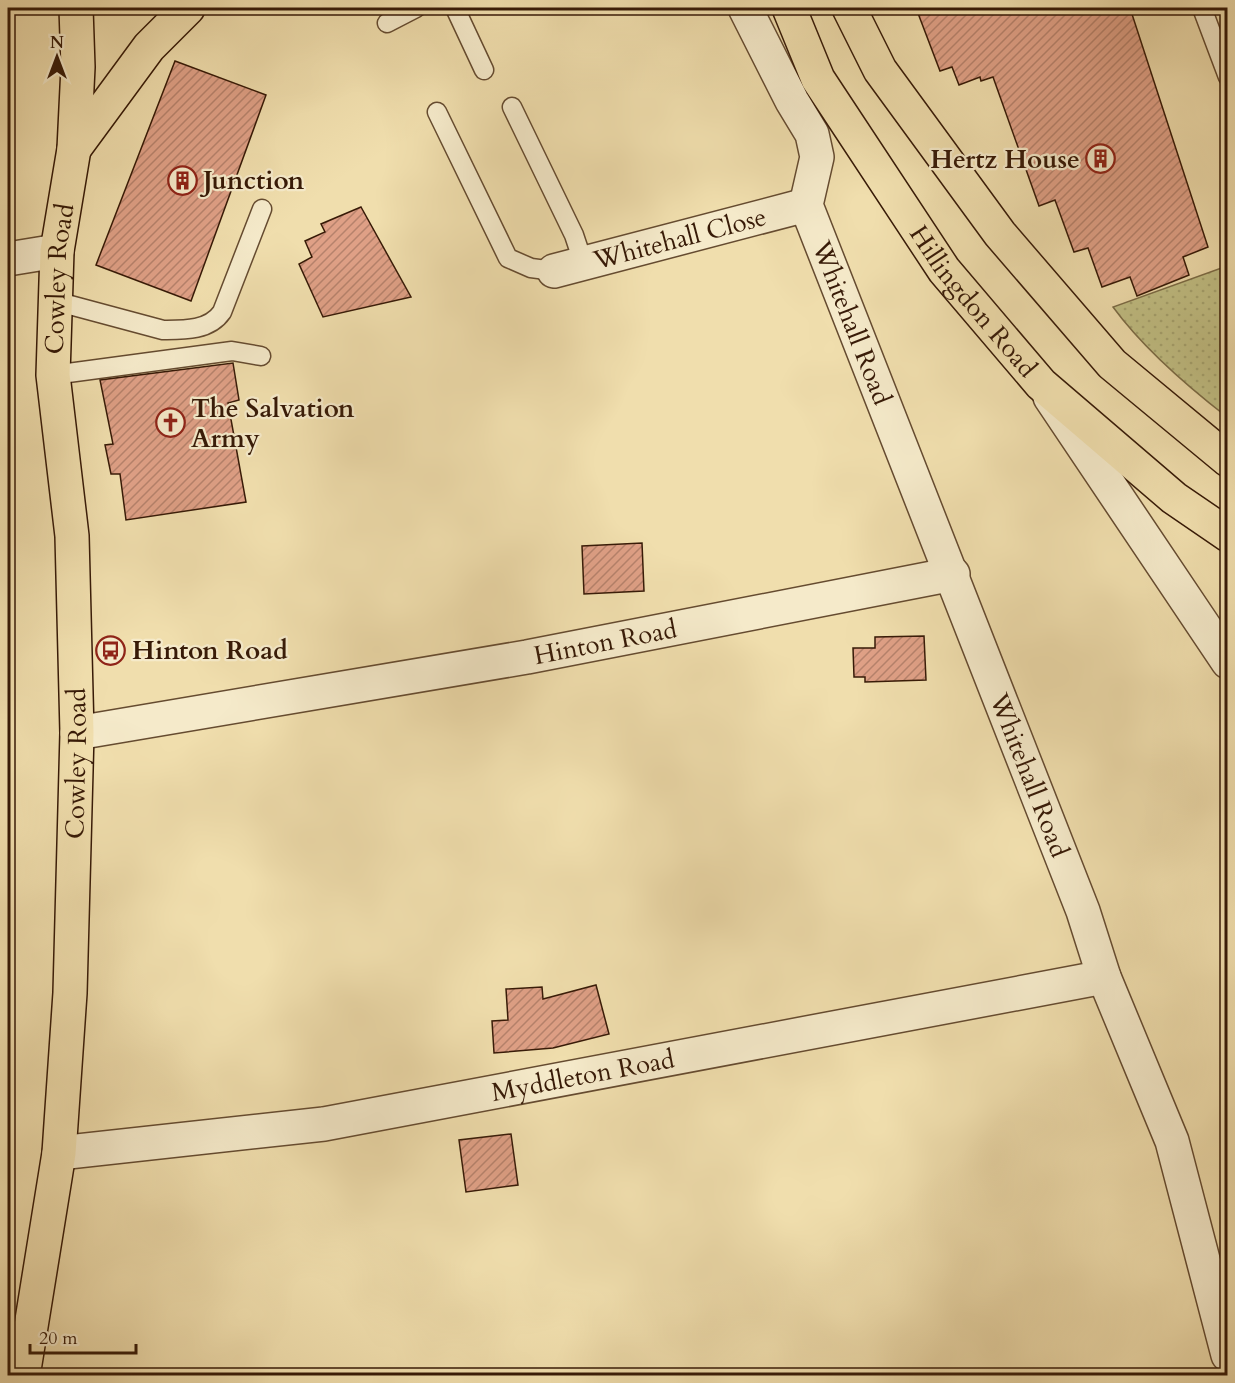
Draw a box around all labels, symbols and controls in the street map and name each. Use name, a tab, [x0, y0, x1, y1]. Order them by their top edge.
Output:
north arrow	[27, 27, 87, 87]
text: N	[50, 32, 64, 54]
place label: Hertz House	[930, 142, 1080, 177]
building icon: Hertz House	[1085, 143, 1117, 175]
place label: Junction	[199, 163, 304, 198]
building icon: Junction	[166, 164, 198, 196]
street label: Whitehall Close	[589, 199, 770, 278]
street label: Cowley Road	[36, 201, 82, 355]
street label: Hillingdon Road	[902, 218, 1045, 385]
street label: Whitehall Road	[804, 235, 900, 410]
place label: The Salvation Army	[191, 391, 355, 456]
church icon: The Salvation Army	[154, 407, 186, 439]
street label: Hinton Road	[531, 611, 680, 673]
place label: Hinton Road	[132, 633, 288, 668]
bus stop icon: Hinton Road	[95, 634, 127, 666]
street label: Cowley Road	[57, 687, 95, 839]
street label: Whitehall Road	[981, 687, 1078, 862]
street label: Myddleton Road	[488, 1041, 677, 1110]
scale bar	[30, 1317, 136, 1355]
text: 20 m	[39, 1326, 78, 1351]

